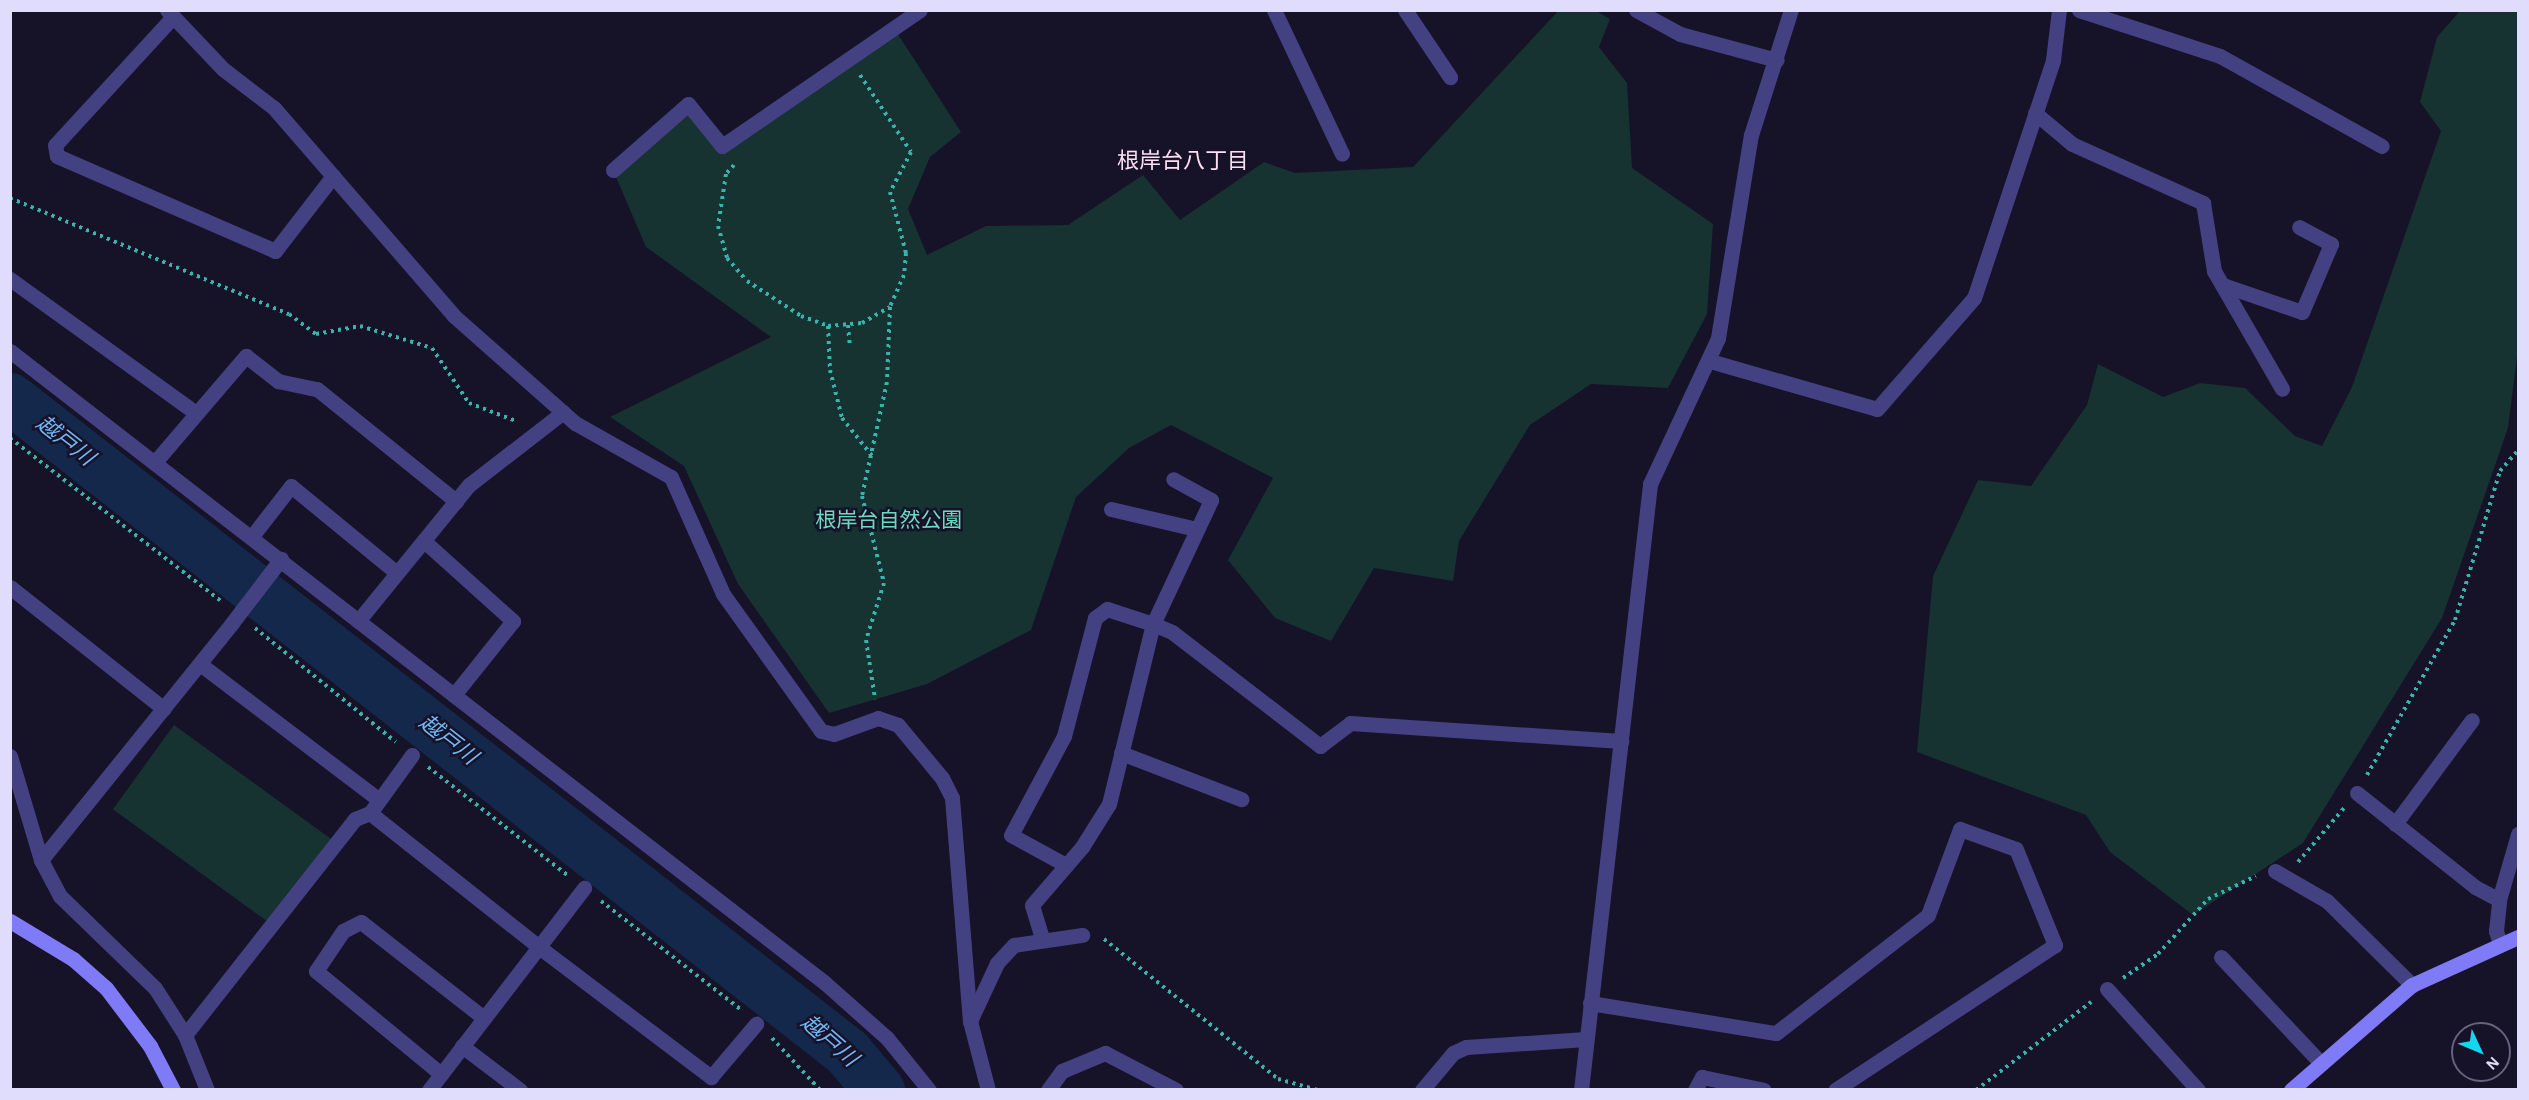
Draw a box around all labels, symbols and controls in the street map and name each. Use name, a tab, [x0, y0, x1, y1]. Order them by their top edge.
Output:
district label: 根岸台八丁目	[1117, 149, 1249, 175]
water label: 越戸川	[31, 410, 99, 472]
park label: 根岸台自然公園	[816, 508, 962, 534]
water label: 越戸川	[414, 709, 482, 771]
water label: 越戸川	[795, 1009, 863, 1073]
north arrow	[2451, 1022, 2511, 1082]
text: N	[2483, 1054, 2502, 1073]

